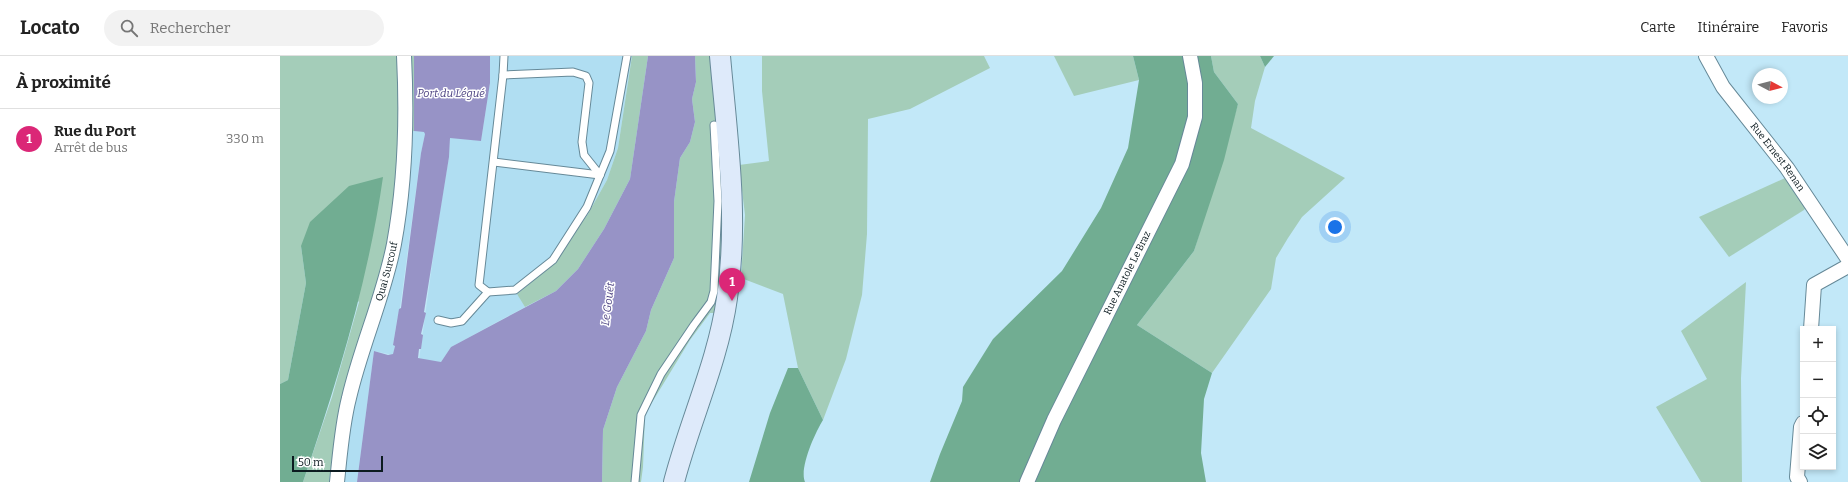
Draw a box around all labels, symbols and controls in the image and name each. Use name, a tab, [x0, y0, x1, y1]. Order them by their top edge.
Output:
search box	[104, 10, 384, 46]
text: Locato	[20, 16, 80, 39]
icon: search	[118, 17, 140, 39]
text: Rechercher	[150, 19, 230, 37]
text: Carte	[1640, 19, 1675, 36]
text: Itinéraire	[1697, 19, 1759, 36]
text: Favoris	[1781, 19, 1828, 36]
north arrow	[1752, 68, 1788, 104]
text: À proximité	[16, 72, 111, 93]
water label: Port du Légué	[417, 87, 485, 100]
street label: Rue Ernest Renan	[1748, 120, 1807, 194]
text: Rue du Port	[54, 122, 136, 140]
text: 1	[26, 131, 32, 146]
text: 330 m	[226, 131, 264, 146]
text: Arrêt de bus	[54, 140, 128, 155]
your location	[1325, 217, 1345, 237]
street label: Rue Anatole Le Braz	[1102, 229, 1154, 317]
street label: Quai Surcouf	[373, 240, 401, 303]
pin: 1	[719, 268, 745, 301]
water label: Le Gouët	[599, 282, 617, 326]
map controls	[1800, 326, 1836, 470]
button: +	[1800, 326, 1836, 362]
button: −	[1800, 362, 1836, 398]
button: locate	[1800, 398, 1836, 434]
button: layers	[1800, 434, 1836, 470]
scale bar	[292, 454, 383, 473]
text: 50 m	[298, 456, 324, 469]

